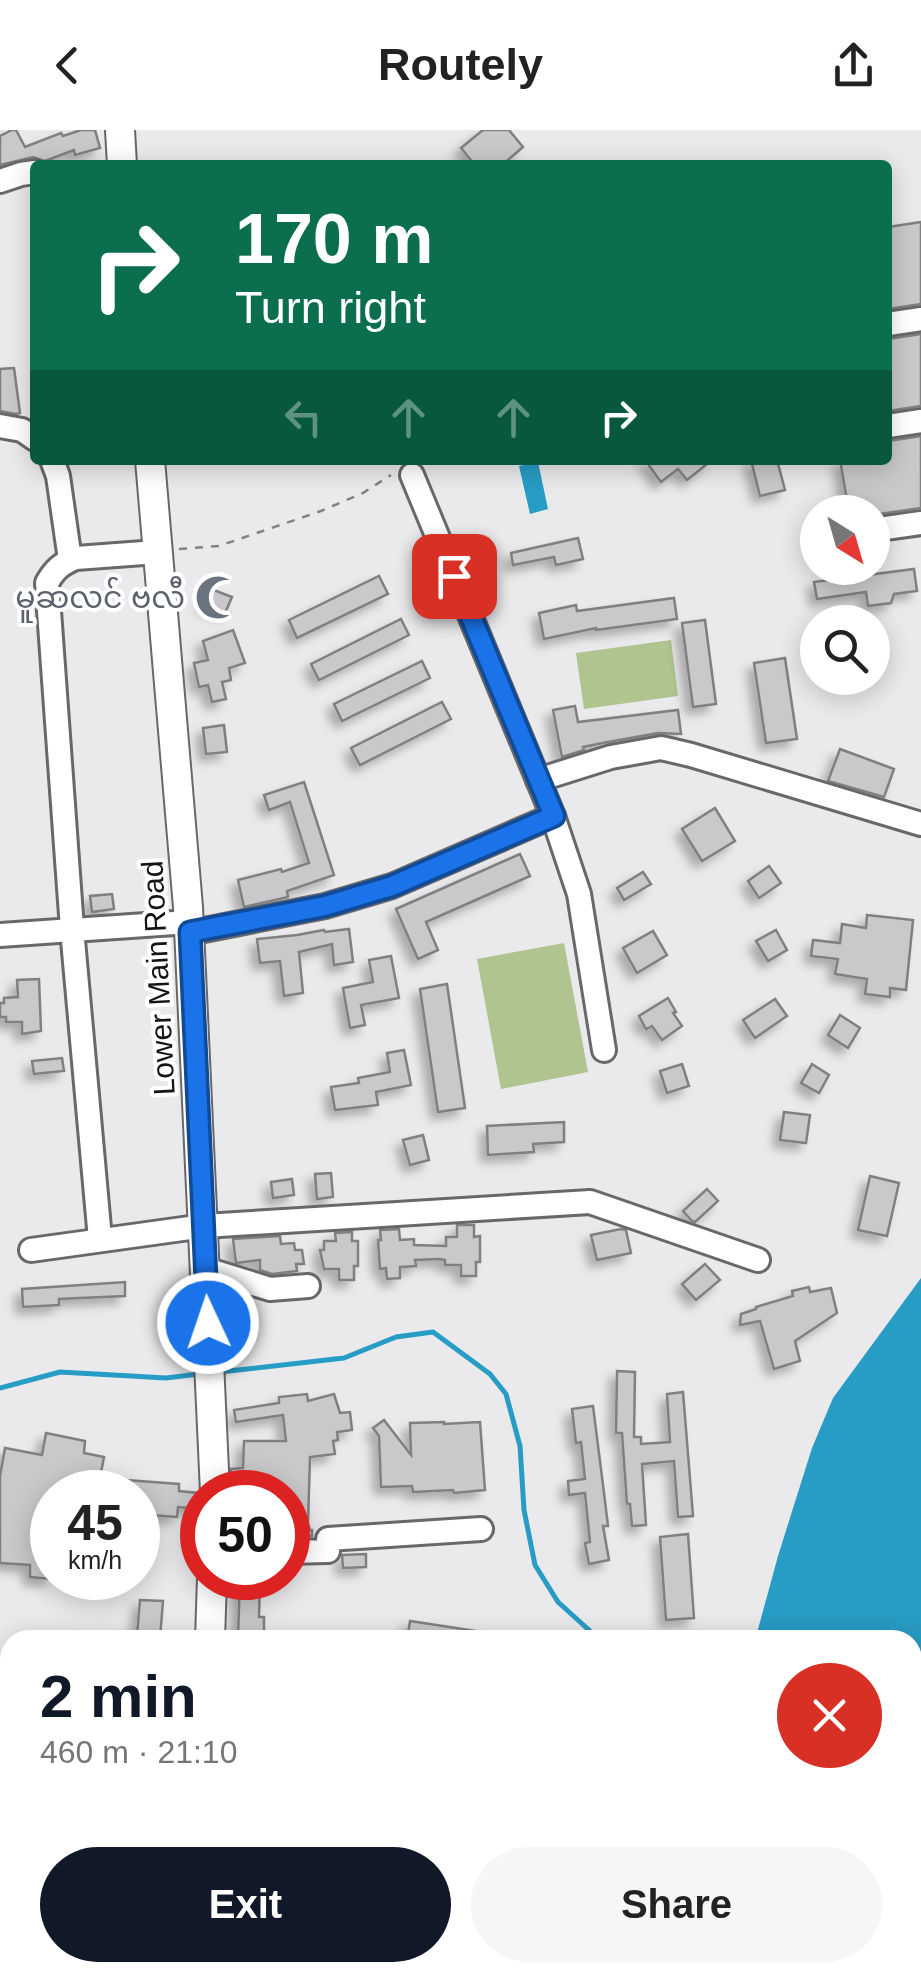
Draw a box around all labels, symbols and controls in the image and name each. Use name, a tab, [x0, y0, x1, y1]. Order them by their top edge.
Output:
icon: back	[40, 38, 95, 93]
icon: share	[826, 38, 881, 93]
text: Routely	[378, 39, 543, 90]
icon: right	[70, 200, 200, 330]
text: 170 m	[235, 200, 433, 278]
text: Turn right	[235, 282, 426, 333]
icon: left	[276, 390, 331, 445]
icon: ahead	[381, 390, 436, 445]
icon: ahead	[486, 390, 541, 445]
icon: right	[591, 390, 646, 445]
north arrow	[800, 495, 890, 585]
map controls	[800, 495, 890, 695]
pin	[412, 534, 497, 619]
icon: arrive	[427, 549, 482, 604]
mosque icon: မူဆလင် ဗလီ	[194, 573, 242, 621]
place label: မူဆလင် ဗလီ	[15, 576, 185, 623]
button: search	[800, 605, 890, 695]
street label: Lower Main Road	[135, 860, 181, 1096]
position arrow	[156, 1271, 260, 1375]
speed limit sign: 50	[180, 1470, 310, 1600]
text: 45	[67, 1495, 123, 1551]
text: km/h	[68, 1546, 122, 1574]
text: 2 min	[40, 1663, 197, 1730]
button: close	[777, 1663, 882, 1768]
text: 460 m · 21:10	[40, 1734, 237, 1770]
button: Exit	[40, 1847, 451, 1962]
button: Share	[471, 1847, 882, 1962]

